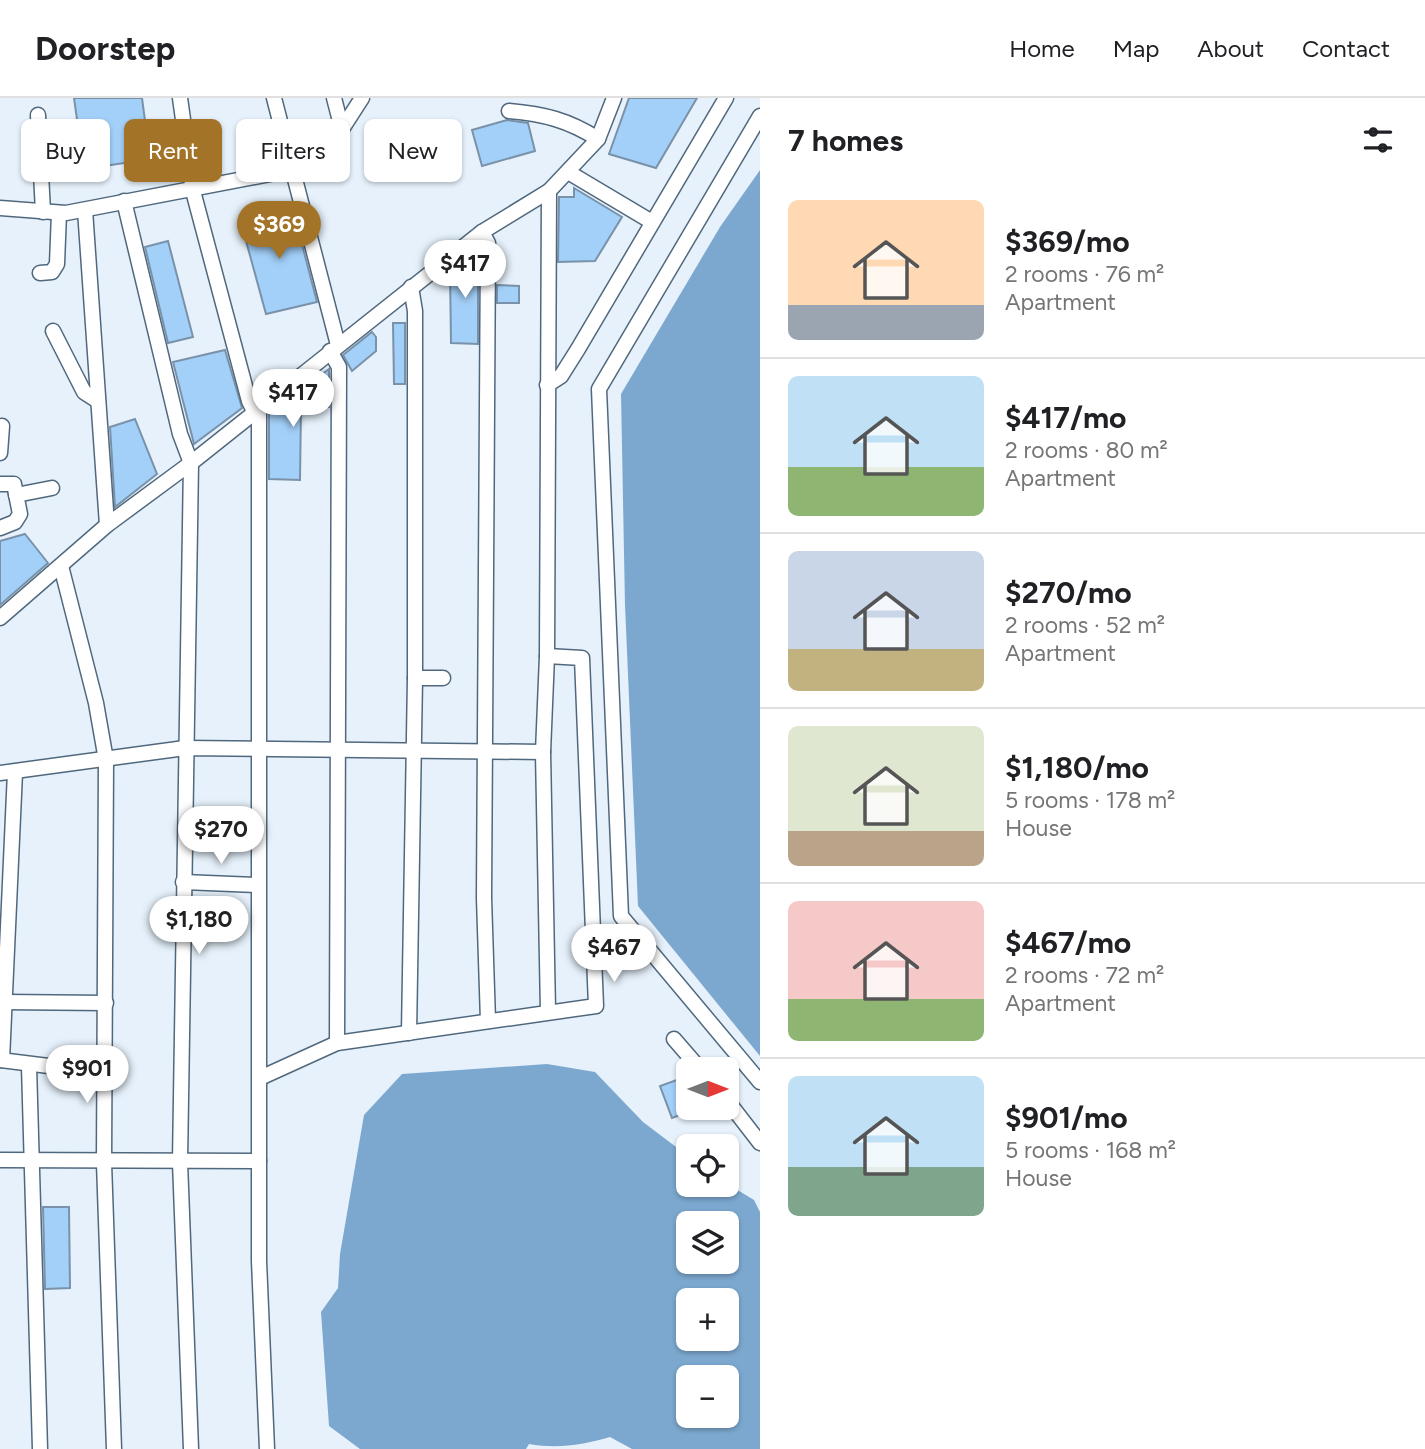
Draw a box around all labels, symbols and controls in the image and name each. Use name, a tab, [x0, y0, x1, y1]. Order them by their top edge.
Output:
text: Doorstep	[35, 29, 175, 68]
text: Home	[1009, 34, 1075, 63]
text: Map	[1113, 34, 1159, 63]
text: About	[1197, 34, 1264, 63]
text: Contact	[1302, 34, 1390, 63]
chip: Buy	[21, 119, 110, 182]
chip: Rent	[124, 119, 222, 182]
chip: Filters	[236, 119, 350, 182]
chip: New	[364, 119, 462, 182]
icon: filters	[1359, 121, 1397, 159]
text: 7 homes	[788, 122, 903, 159]
pin: $369	[238, 202, 320, 261]
text: $369	[253, 210, 305, 238]
text: $369/mo	[1005, 223, 1130, 260]
icon: home	[844, 228, 928, 312]
pin: $417	[424, 240, 506, 300]
text: $417	[440, 249, 490, 277]
text: 2 rooms · 76 m²	[1005, 260, 1164, 288]
text: Apartment	[1005, 288, 1116, 316]
pin: $417	[252, 370, 334, 429]
text: $417	[268, 378, 318, 406]
text: $417/mo	[1005, 399, 1127, 436]
icon: home	[844, 404, 928, 488]
text: 2 rooms · 80 m²	[1005, 436, 1168, 464]
text: Apartment	[1005, 464, 1116, 492]
text: $270/mo	[1005, 574, 1132, 611]
icon: home	[844, 579, 928, 663]
text: 2 rooms · 52 m²	[1005, 611, 1165, 639]
text: Apartment	[1005, 639, 1116, 667]
text: $1,180/mo	[1005, 749, 1149, 786]
icon: home	[844, 754, 928, 838]
text: 5 rooms · 178 m²	[1005, 786, 1175, 814]
pin: $270	[180, 806, 262, 866]
text: House	[1005, 814, 1072, 842]
text: $270	[194, 815, 248, 843]
pin: $1,180	[142, 896, 256, 956]
text: $1,180	[165, 905, 233, 933]
pin: $467	[573, 924, 655, 984]
text: $467/mo	[1005, 924, 1131, 961]
icon: home	[844, 929, 928, 1013]
text: $467	[587, 933, 641, 961]
text: 2 rooms · 72 m²	[1005, 961, 1164, 989]
text: Apartment	[1005, 989, 1116, 1017]
pin: $901	[46, 1046, 128, 1105]
text: $901	[62, 1054, 112, 1082]
north arrow	[676, 1057, 738, 1120]
map controls	[676, 1057, 739, 1428]
text: $901/mo	[1005, 1099, 1128, 1136]
icon: home	[844, 1104, 928, 1188]
button: locate	[676, 1134, 739, 1197]
text: 5 rooms · 168 m²	[1005, 1136, 1176, 1164]
text: House	[1005, 1164, 1072, 1192]
button: layers	[676, 1211, 739, 1274]
button: +	[676, 1288, 739, 1351]
button: −	[676, 1365, 739, 1428]

